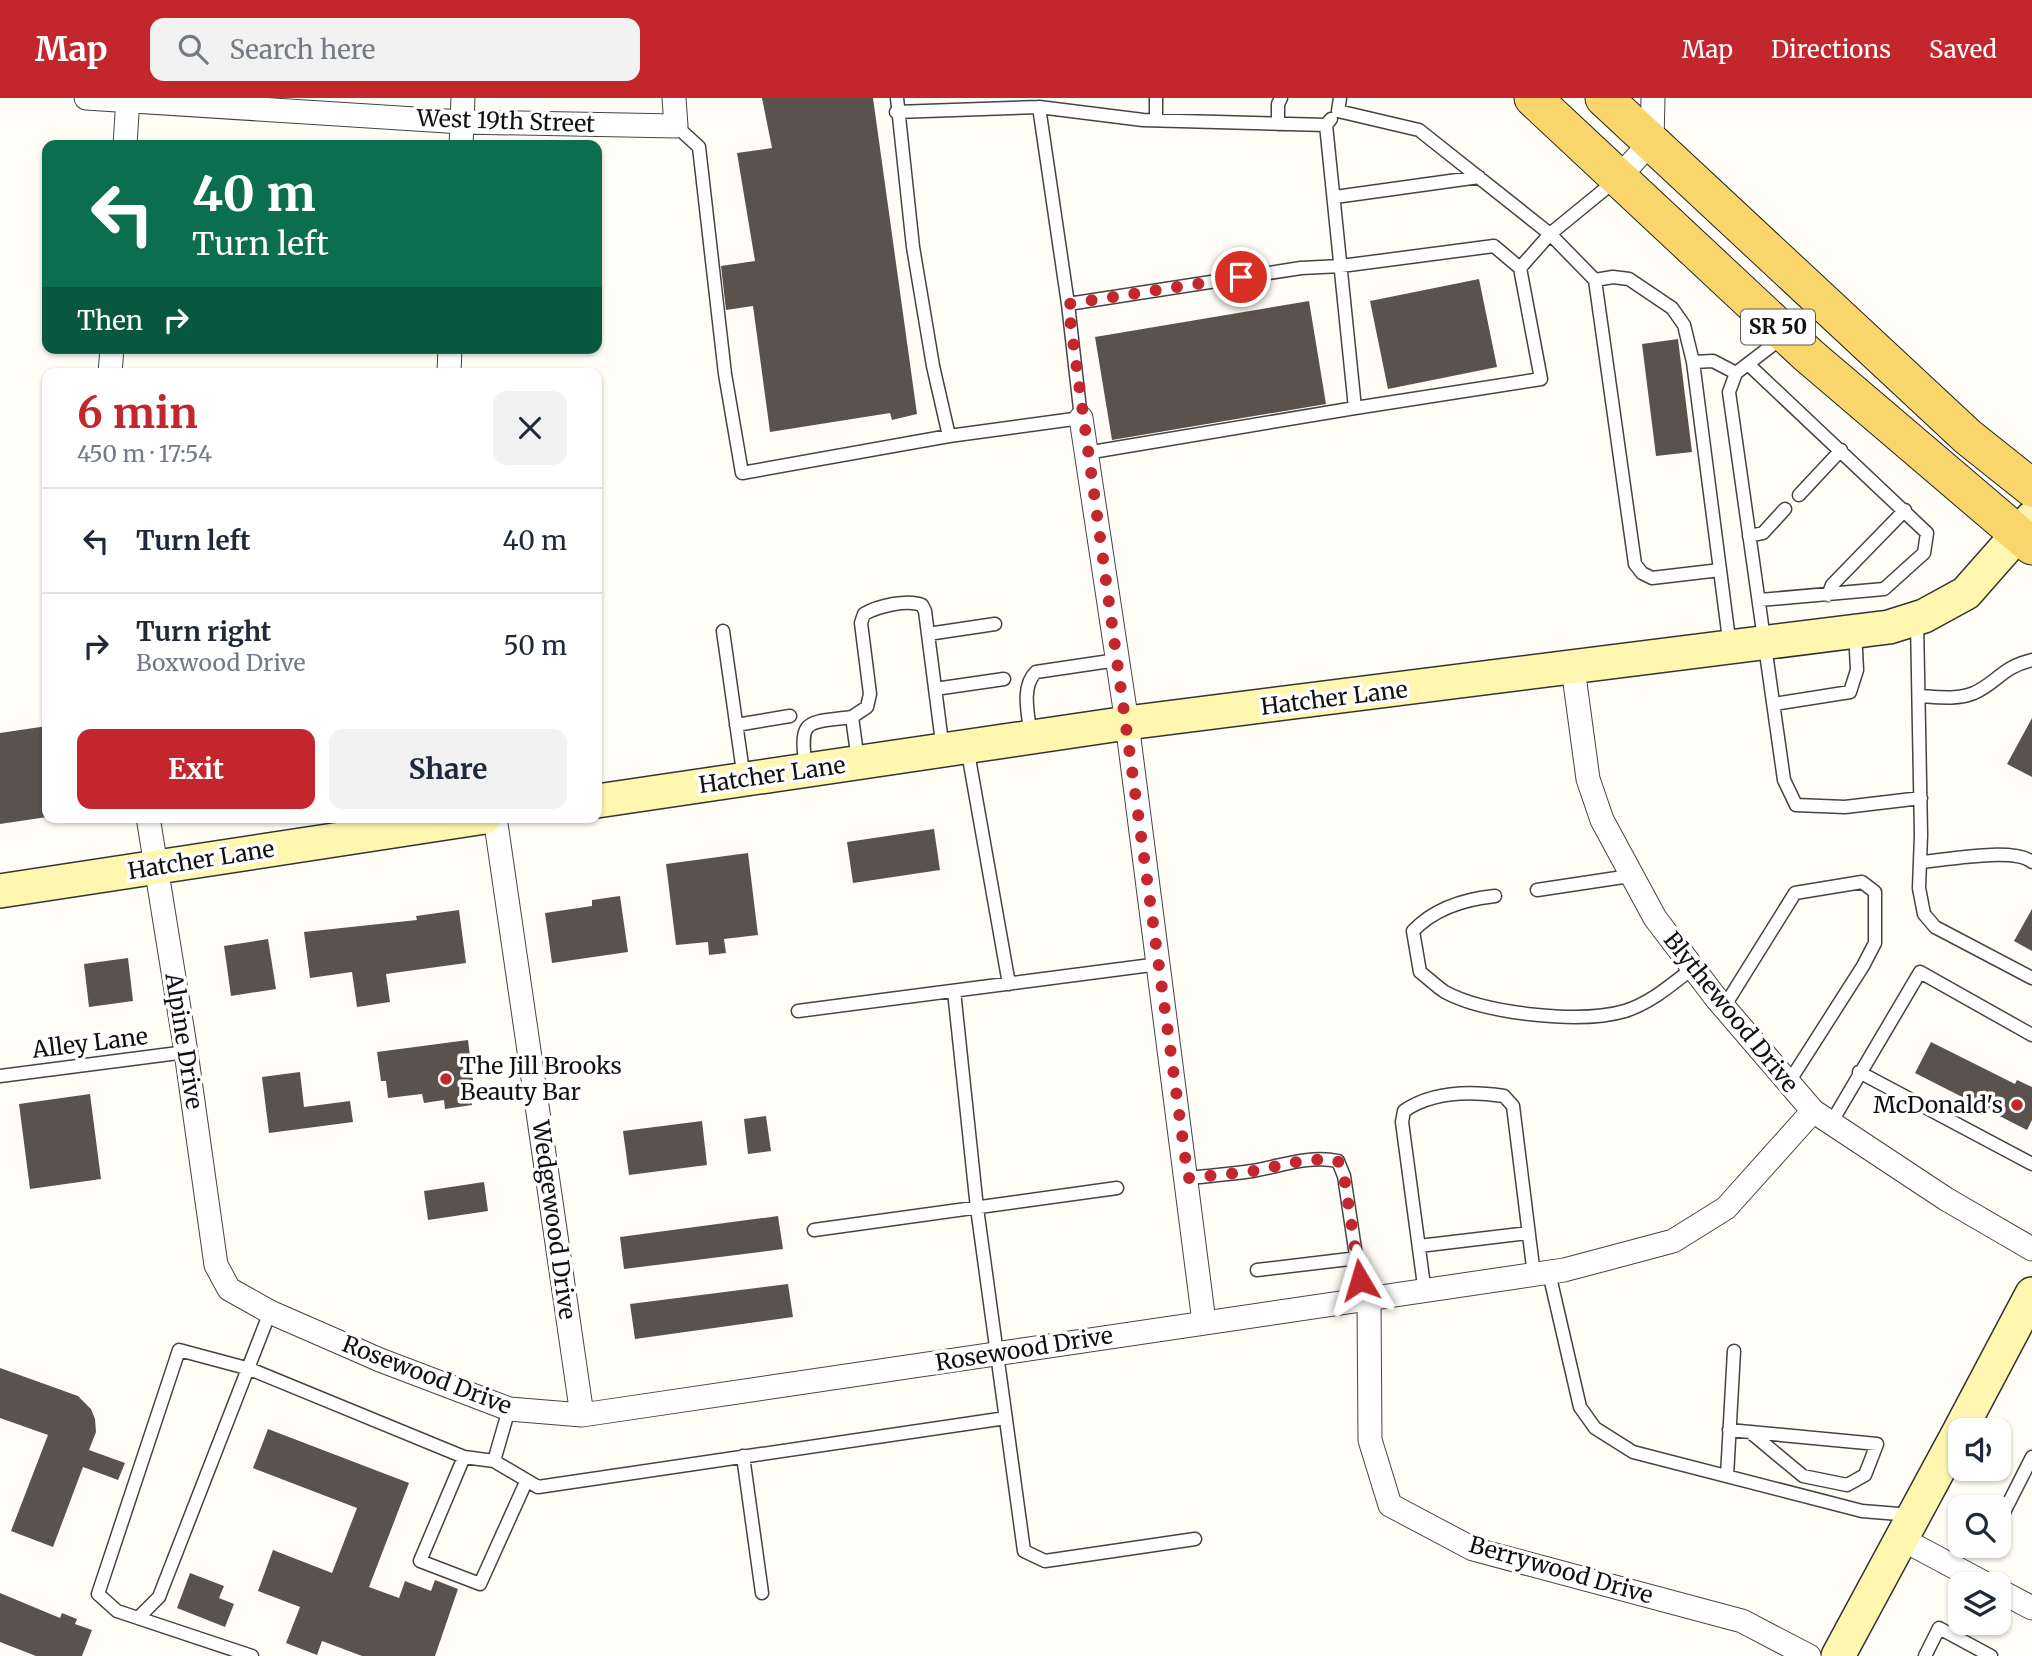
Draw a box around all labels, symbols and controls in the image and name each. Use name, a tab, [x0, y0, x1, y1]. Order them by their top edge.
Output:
search box	[150, 18, 640, 81]
text: Map	[35, 29, 108, 70]
icon: search	[174, 30, 212, 68]
text: Search here	[230, 33, 375, 66]
text: Map	[1682, 34, 1733, 65]
text: Directions	[1771, 34, 1891, 65]
text: Saved	[1929, 34, 1997, 65]
street label: West 19th Street	[415, 103, 596, 138]
text: 40 m	[192, 163, 316, 224]
icon: left	[77, 168, 168, 259]
text: Turn left	[192, 224, 329, 264]
pin	[1211, 247, 1271, 307]
icon: arrive	[1222, 258, 1260, 296]
icon: right	[157, 301, 195, 339]
text: Then	[77, 304, 143, 337]
road number: SR 50	[1741, 310, 1815, 344]
text: 6 min	[77, 387, 198, 439]
button: close	[493, 391, 567, 465]
text: 450 m · 17:54	[77, 439, 212, 468]
icon: left	[77, 522, 115, 560]
text: Turn left	[136, 524, 250, 557]
text: 40 m	[503, 524, 567, 557]
text: Turn right	[136, 615, 271, 648]
icon: right	[77, 627, 115, 665]
text: 50 m	[503, 629, 567, 662]
text: Boxwood Drive	[136, 648, 305, 677]
street label: Hatcher Lane	[1259, 674, 1409, 721]
button: Exit	[77, 729, 315, 809]
button: Share	[329, 729, 567, 809]
street label: Hatcher Lane	[697, 750, 847, 799]
street label: Hatcher Lane	[126, 834, 276, 885]
street label: Blythewood Drive	[1658, 926, 1805, 1098]
street label: Alpine Drive	[159, 970, 210, 1111]
street label: Alley Lane	[30, 1021, 149, 1064]
place label: The Jill Brooks Beauty Bar	[460, 1051, 622, 1106]
marker: The Jill Brooks Beauty Bar	[438, 1071, 454, 1087]
place label: McDonald's	[1873, 1090, 2003, 1119]
marker: McDonald's	[2009, 1097, 2025, 1113]
street label: Wedgewood Drive	[526, 1118, 583, 1321]
position arrow	[1323, 1243, 1397, 1317]
street label: Rosewood Drive	[933, 1320, 1115, 1377]
street label: Rosewood Drive	[338, 1329, 516, 1420]
map controls	[1948, 1418, 2011, 1635]
button: sound	[1948, 1418, 2011, 1481]
button: search	[1948, 1495, 2011, 1558]
street label: Berrywood Drive	[1466, 1529, 1656, 1610]
button: layers	[1948, 1572, 2011, 1635]

